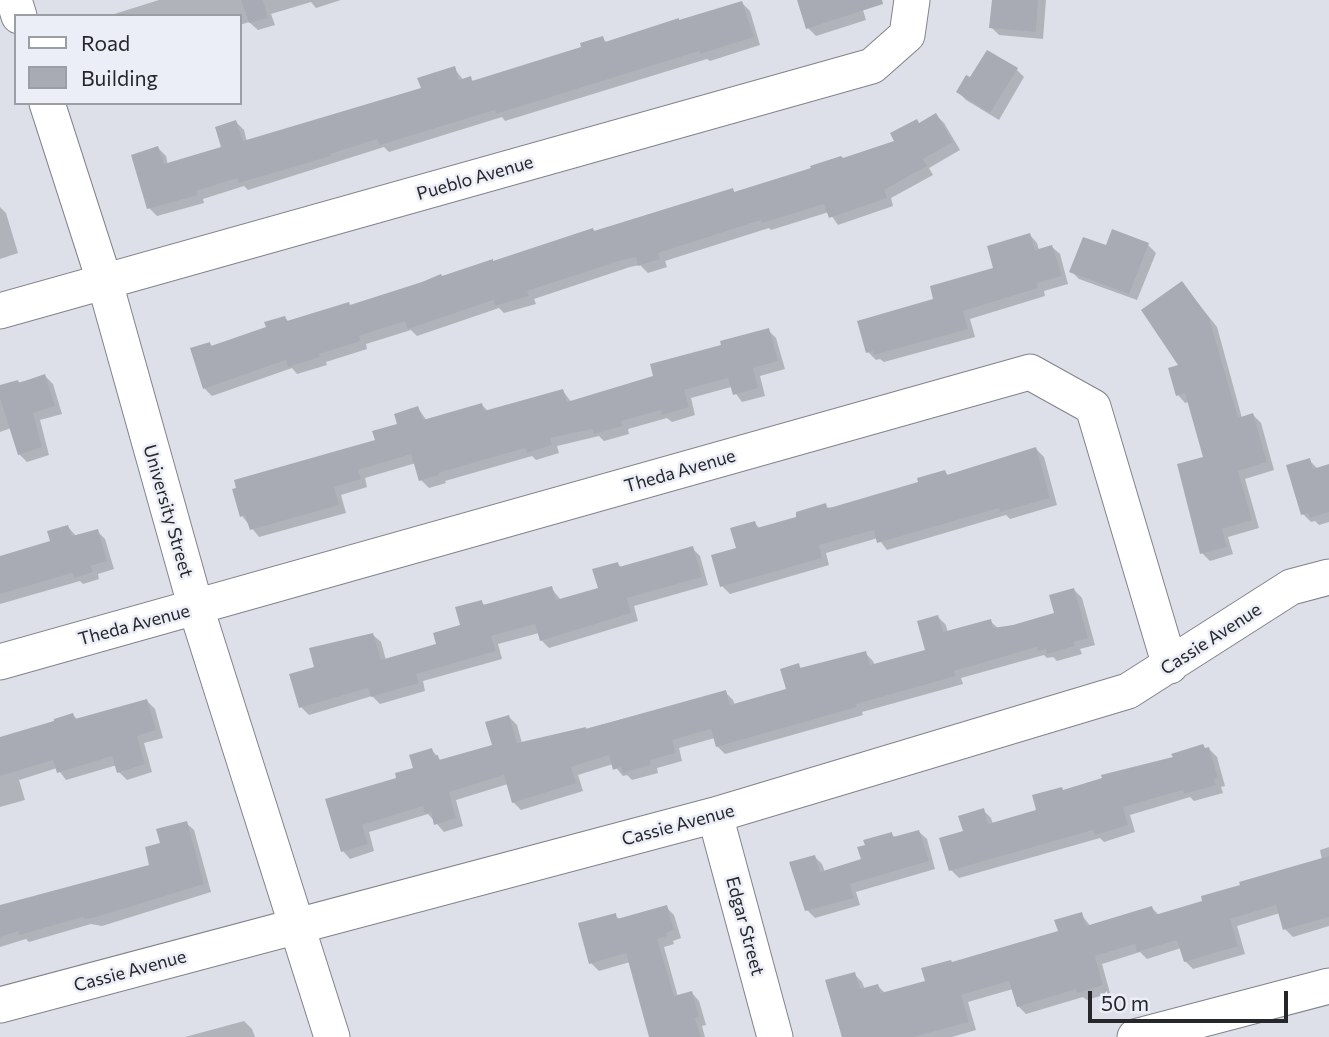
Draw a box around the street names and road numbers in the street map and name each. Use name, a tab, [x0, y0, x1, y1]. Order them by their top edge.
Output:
street label: Pueblo Avenue	[414, 151, 536, 205]
street label: University Street	[139, 442, 197, 580]
street label: Theda Avenue	[622, 445, 738, 497]
street label: Cassie Avenue	[1157, 598, 1265, 680]
street label: Theda Avenue	[76, 600, 192, 650]
street label: Cassie Avenue	[619, 800, 737, 850]
street label: Edgar Street	[721, 874, 769, 978]
street label: Cassie Avenue	[71, 946, 189, 996]

